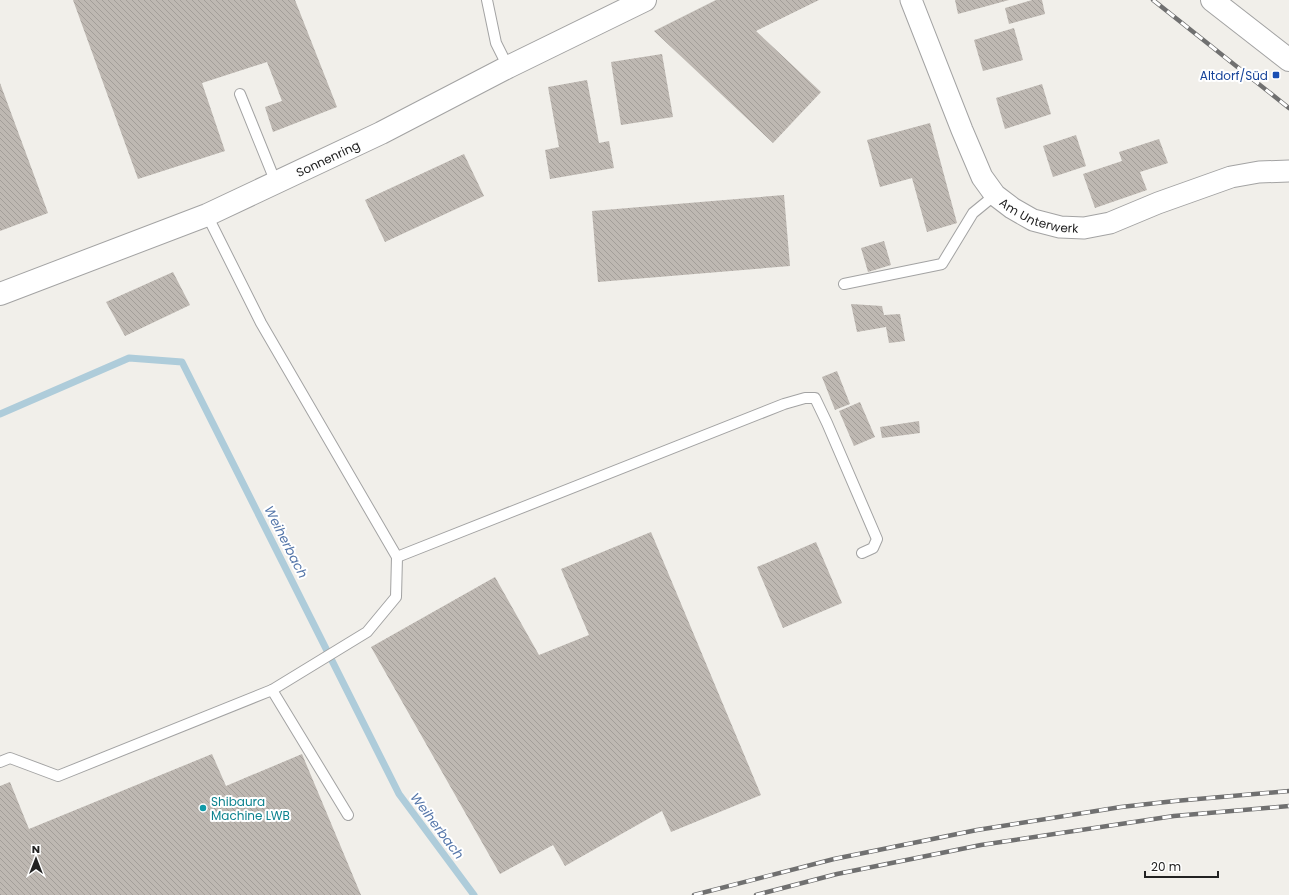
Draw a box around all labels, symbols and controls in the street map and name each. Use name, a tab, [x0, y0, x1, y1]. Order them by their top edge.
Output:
place label: Altdorf/Süd	[1200, 67, 1268, 84]
marker: Altdorf/Süd	[1271, 70, 1281, 80]
street label: Sonnenring	[293, 136, 362, 180]
street label: Am Unterwerk	[996, 193, 1080, 236]
water label: Weiherbach	[260, 503, 312, 581]
water label: Weiherbach	[406, 789, 468, 863]
place label: Shibaura Machine LWB	[211, 793, 290, 824]
marker: Shibaura Machine LWB	[198, 803, 208, 813]
north arrow	[16, 839, 56, 879]
text: N	[32, 841, 40, 857]
scale bar	[1145, 853, 1218, 879]
text: 20 m	[1151, 858, 1181, 875]

